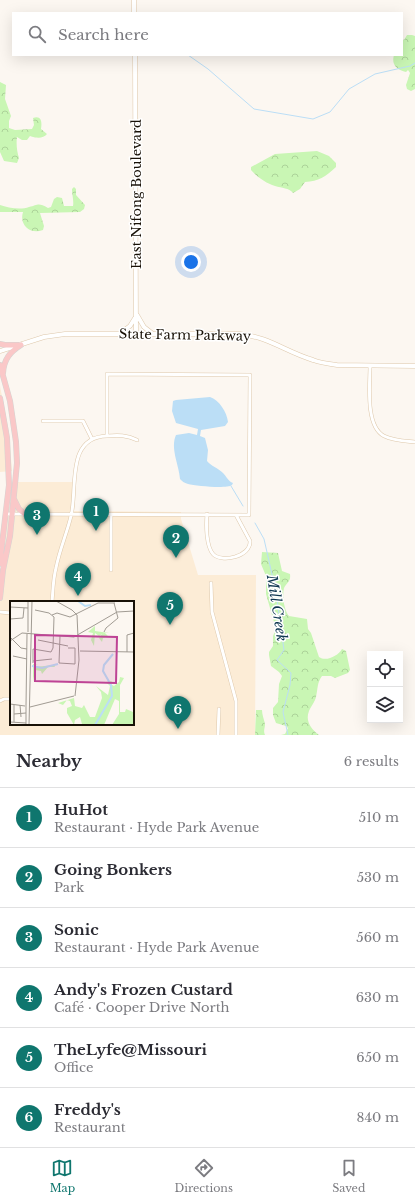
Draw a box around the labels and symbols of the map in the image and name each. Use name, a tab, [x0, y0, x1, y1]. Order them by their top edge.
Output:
street label: East Nifong Boulevard	[128, 119, 145, 269]
your location	[181, 252, 201, 272]
street label: State Farm Parkway	[119, 325, 252, 345]
pin: 1	[83, 498, 109, 531]
pin: 3	[24, 502, 50, 535]
pin: 2	[163, 525, 189, 558]
pin: 4	[65, 563, 91, 596]
water label: Mill Creek	[263, 572, 291, 643]
pin: 5	[157, 592, 183, 625]
inset map	[10, 601, 134, 725]
pin: 6	[165, 696, 191, 729]

